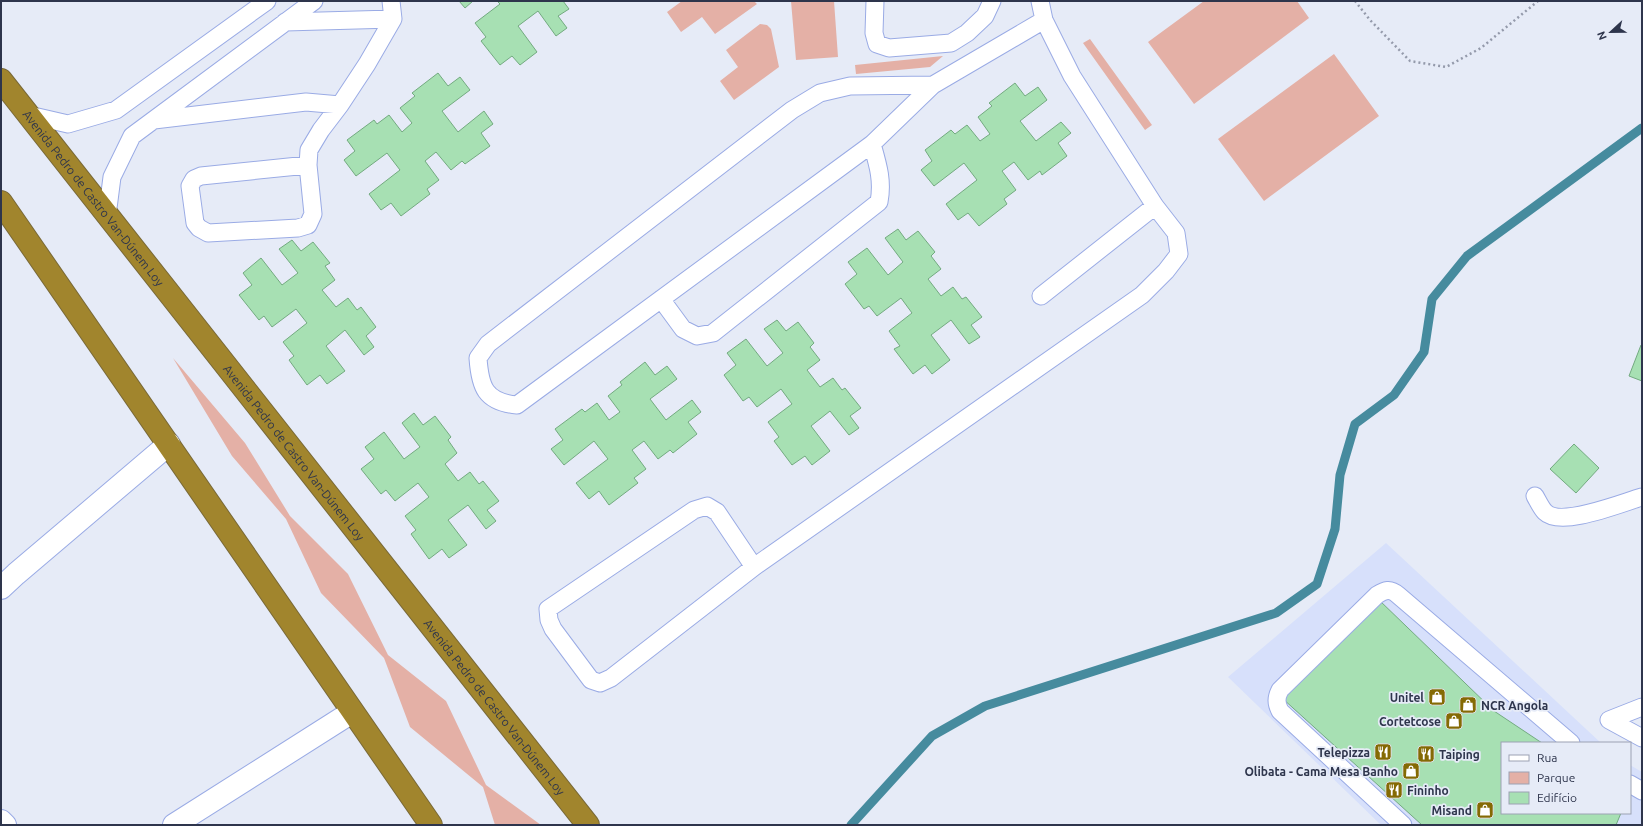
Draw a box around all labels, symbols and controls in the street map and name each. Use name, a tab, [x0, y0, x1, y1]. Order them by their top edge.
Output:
north arrow	[1591, 12, 1631, 52]
text: N	[1595, 30, 1609, 42]
street label: Avenida Pedro de Castro Van-Dúnem Loy	[21, 107, 167, 288]
street label: Avenida Pedro de Castro Van-Dúnem Loy	[221, 362, 368, 543]
street label: Avenida Pedro de Castro Van-Dúnem Loy	[422, 616, 568, 797]
shop icon: Unitel	[1427, 687, 1447, 707]
place label: Unitel	[1390, 691, 1424, 704]
shop icon: NCR Angola	[1458, 695, 1478, 715]
place label: NCR Angola	[1481, 699, 1548, 712]
shop icon: Cortetcose	[1444, 711, 1464, 731]
place label: Cortetcose	[1379, 715, 1441, 728]
restaurant icon: Telepizza	[1373, 742, 1393, 762]
legend	[1501, 742, 1631, 814]
restaurant icon: Taiping	[1416, 744, 1436, 764]
place label: Telepizza	[1317, 746, 1370, 759]
place label: Taiping	[1439, 748, 1480, 761]
text: Rua	[1537, 751, 1558, 764]
shop icon: Olibata - Cama Mesa Banho	[1401, 761, 1421, 781]
place label: Olibata - Cama Mesa Banho	[1244, 765, 1398, 778]
text: Parque	[1537, 771, 1575, 784]
restaurant icon: Fininho	[1384, 780, 1404, 800]
place label: Fininho	[1407, 784, 1449, 797]
text: Edifício	[1537, 791, 1577, 804]
shop icon: Misand	[1475, 800, 1495, 820]
place label: Misand	[1432, 804, 1472, 817]

